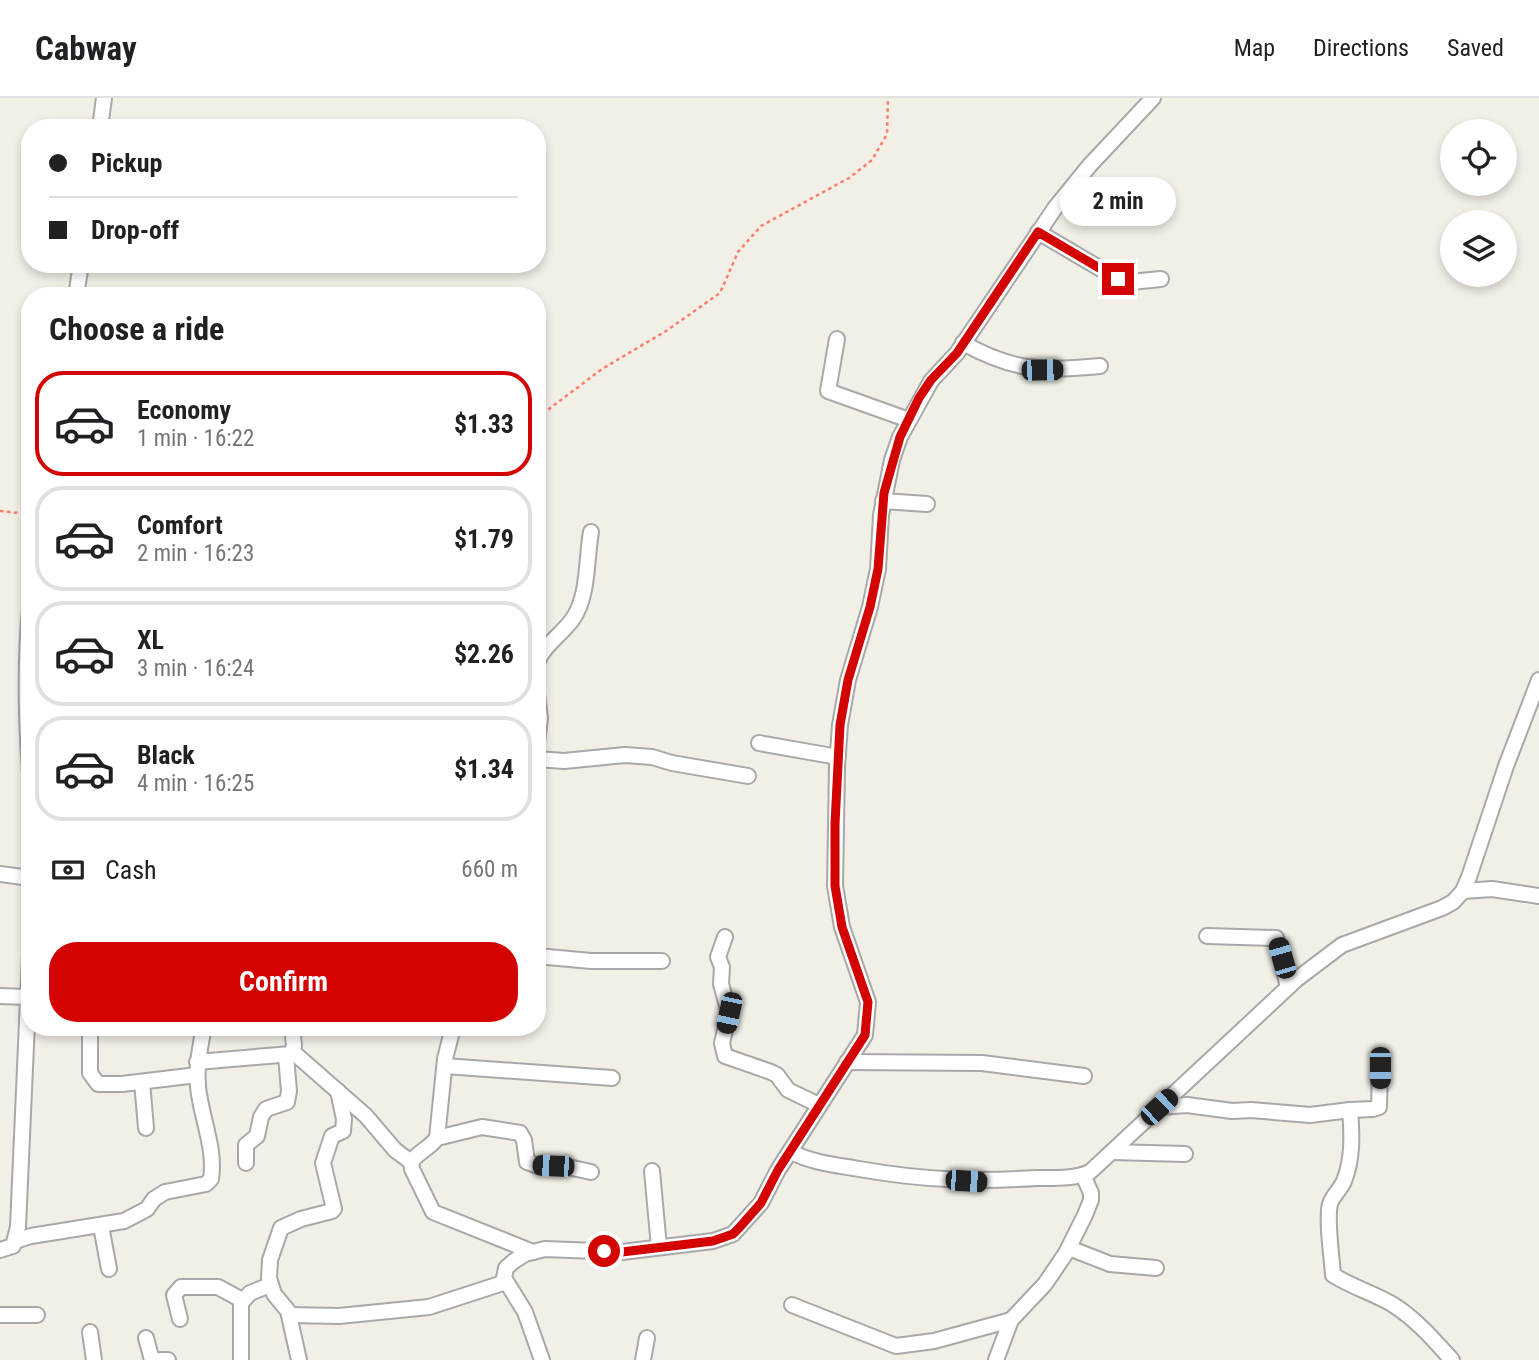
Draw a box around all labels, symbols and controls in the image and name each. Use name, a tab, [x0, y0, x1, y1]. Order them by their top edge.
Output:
text: Cabway	[35, 29, 137, 68]
text: Map	[1234, 34, 1275, 62]
text: Directions	[1313, 34, 1409, 62]
text: Saved	[1447, 34, 1504, 62]
map controls	[1440, 119, 1517, 287]
button: locate	[1440, 119, 1517, 196]
text: Pickup	[91, 148, 162, 178]
callout: 2 min	[1060, 178, 1176, 226]
text: 2 min	[1092, 188, 1144, 215]
button: layers	[1440, 210, 1517, 287]
text: Drop-off	[91, 215, 179, 245]
route end	[1102, 263, 1134, 295]
text: Choose a ride	[49, 310, 224, 348]
car	[1021, 359, 1064, 381]
icon: car	[53, 392, 116, 455]
text: Economy	[137, 395, 231, 425]
text: $1.33	[454, 409, 514, 439]
text: 1 min · 16:22	[137, 425, 254, 452]
icon: car	[53, 507, 116, 570]
text: Comfort	[137, 510, 223, 540]
text: $1.79	[454, 524, 514, 554]
text: 2 min · 16:23	[137, 540, 254, 567]
icon: car	[53, 622, 116, 685]
text: XL	[137, 625, 164, 655]
text: $2.26	[454, 639, 514, 669]
text: 3 min · 16:24	[137, 655, 254, 682]
icon: car	[53, 737, 116, 800]
text: Black	[137, 740, 195, 770]
text: $1.34	[454, 754, 514, 784]
text: 4 min · 16:25	[137, 770, 254, 797]
icon: cash	[49, 851, 87, 889]
text: Cash	[105, 855, 157, 885]
text: 660 m	[461, 856, 518, 883]
car	[1267, 935, 1298, 981]
button: Confirm	[49, 942, 518, 1022]
car	[715, 990, 744, 1036]
car	[1370, 1047, 1391, 1089]
car	[1137, 1085, 1182, 1129]
car	[532, 1155, 575, 1177]
car	[945, 1169, 988, 1193]
route start	[588, 1235, 620, 1267]

